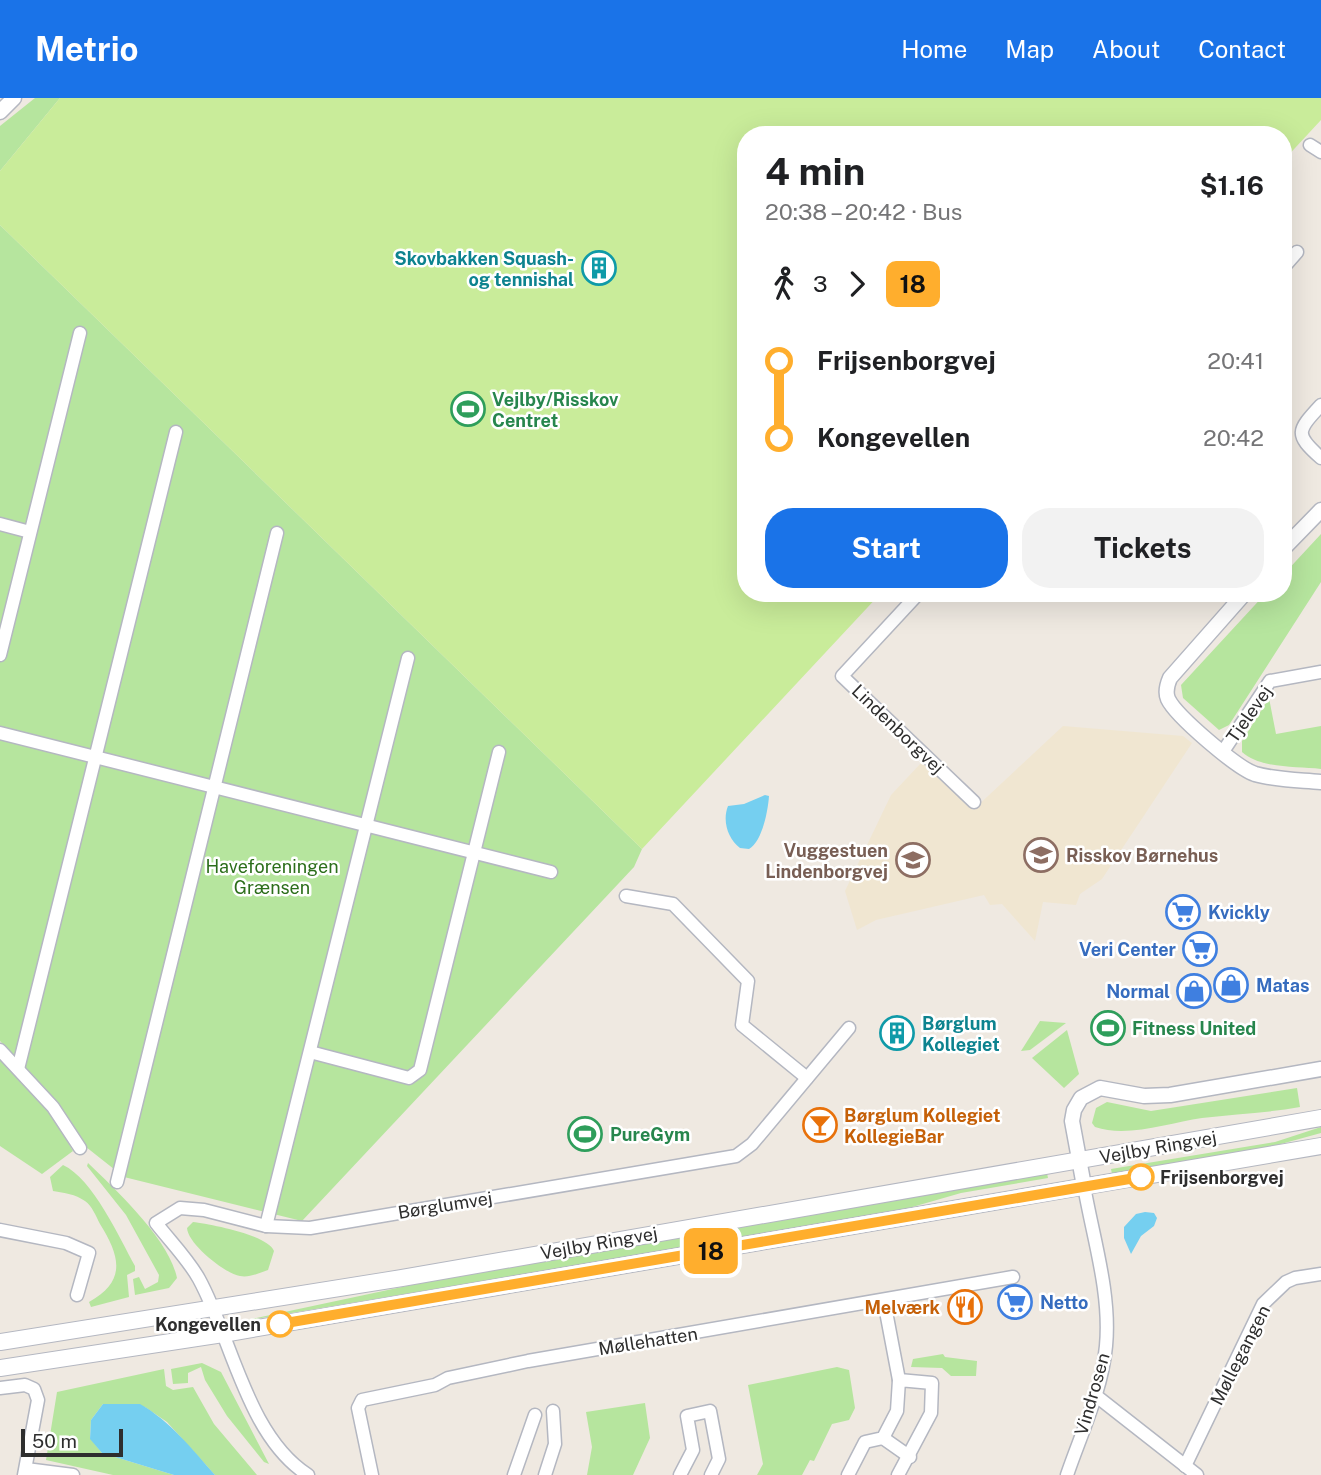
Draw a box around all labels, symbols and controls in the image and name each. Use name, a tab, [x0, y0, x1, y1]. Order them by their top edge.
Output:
text: Metrio	[35, 30, 138, 68]
text: Home	[901, 35, 967, 63]
text: Map	[1005, 35, 1054, 63]
text: About	[1092, 35, 1160, 63]
text: Contact	[1198, 35, 1286, 63]
text: 4 min	[765, 149, 865, 194]
text: $1.16	[1200, 170, 1264, 201]
text: 20:38 – 20:42 · Bus	[765, 198, 963, 225]
place label: Skovbakken Squash- og tennishal	[394, 248, 574, 290]
building icon: Skovbakken Squash- og tennishal	[580, 249, 618, 287]
icon: walk	[765, 265, 803, 303]
icon: forward	[838, 265, 876, 303]
text: 3	[813, 270, 828, 297]
text: 18	[900, 270, 926, 298]
text: Frijsenborgvej	[817, 345, 996, 376]
text: 20:41	[1207, 347, 1264, 374]
place label: Vejlby/Risskov Centret	[492, 389, 619, 431]
sports icon: Vejlby/Risskov Centret	[449, 390, 487, 428]
text: Kongevellen	[817, 422, 970, 453]
text: 20:42	[1203, 424, 1264, 451]
button: Start	[765, 508, 1008, 588]
button: Tickets	[1022, 508, 1264, 588]
street label: Lindenborgvej	[848, 680, 948, 778]
street label: Tjelevej	[1222, 681, 1276, 747]
school or university icon: Risskov Børnehus	[1022, 836, 1060, 874]
place label: Vuggestuen Lindenborgvej	[765, 840, 888, 882]
school or university icon: Vuggestuen Lindenborgvej	[894, 841, 932, 879]
place label: Risskov Børnehus	[1066, 845, 1218, 866]
park label: Haveforeningen Grænsen	[205, 856, 339, 898]
supermarket icon: Kvickly	[1164, 893, 1202, 931]
place label: Kvickly	[1208, 902, 1270, 923]
supermarket icon: Veri Center	[1181, 930, 1219, 968]
place label: Veri Center	[1079, 939, 1177, 960]
shop icon: Matas	[1212, 966, 1250, 1004]
shop icon: Normal	[1175, 972, 1213, 1010]
place label: Matas	[1256, 975, 1309, 996]
place label: Normal	[1106, 981, 1170, 1002]
sports icon: Fitness United	[1089, 1009, 1127, 1047]
place label: Børglum Kollegiet	[922, 1013, 1000, 1055]
building icon: Børglum Kollegiet	[878, 1014, 916, 1052]
place label: Fitness United	[1132, 1018, 1256, 1039]
place label: Børglum Kollegiet KollegieBar	[844, 1105, 1000, 1147]
bar icon: Børglum Kollegiet KollegieBar	[801, 1106, 839, 1144]
sports icon: PureGym	[566, 1115, 604, 1153]
place label: PureGym	[610, 1124, 690, 1145]
street label: Vejlby Ringvej	[1098, 1126, 1218, 1168]
marker: Frijsenborgvej	[1128, 1164, 1154, 1190]
place label: Frijsenborgvej	[1160, 1167, 1284, 1188]
street label: Børglumvej	[396, 1187, 494, 1223]
street label: Vejlby Ringvej	[539, 1222, 659, 1264]
line badge: 18	[680, 1228, 742, 1274]
text: 18	[698, 1237, 724, 1265]
supermarket icon: Netto	[996, 1283, 1034, 1321]
restaurant icon: Melværk	[946, 1288, 984, 1326]
place label: Netto	[1040, 1292, 1088, 1313]
place label: Melværk	[865, 1297, 941, 1318]
street label: Møllegangen	[1206, 1301, 1274, 1409]
marker: Kongevellen	[267, 1311, 293, 1337]
place label: Kongevellen	[155, 1314, 261, 1335]
street label: Møllehatten	[597, 1323, 699, 1359]
street label: Vindrosen	[1070, 1350, 1114, 1438]
scale bar	[21, 1426, 122, 1458]
text: 50 m	[32, 1430, 77, 1452]

